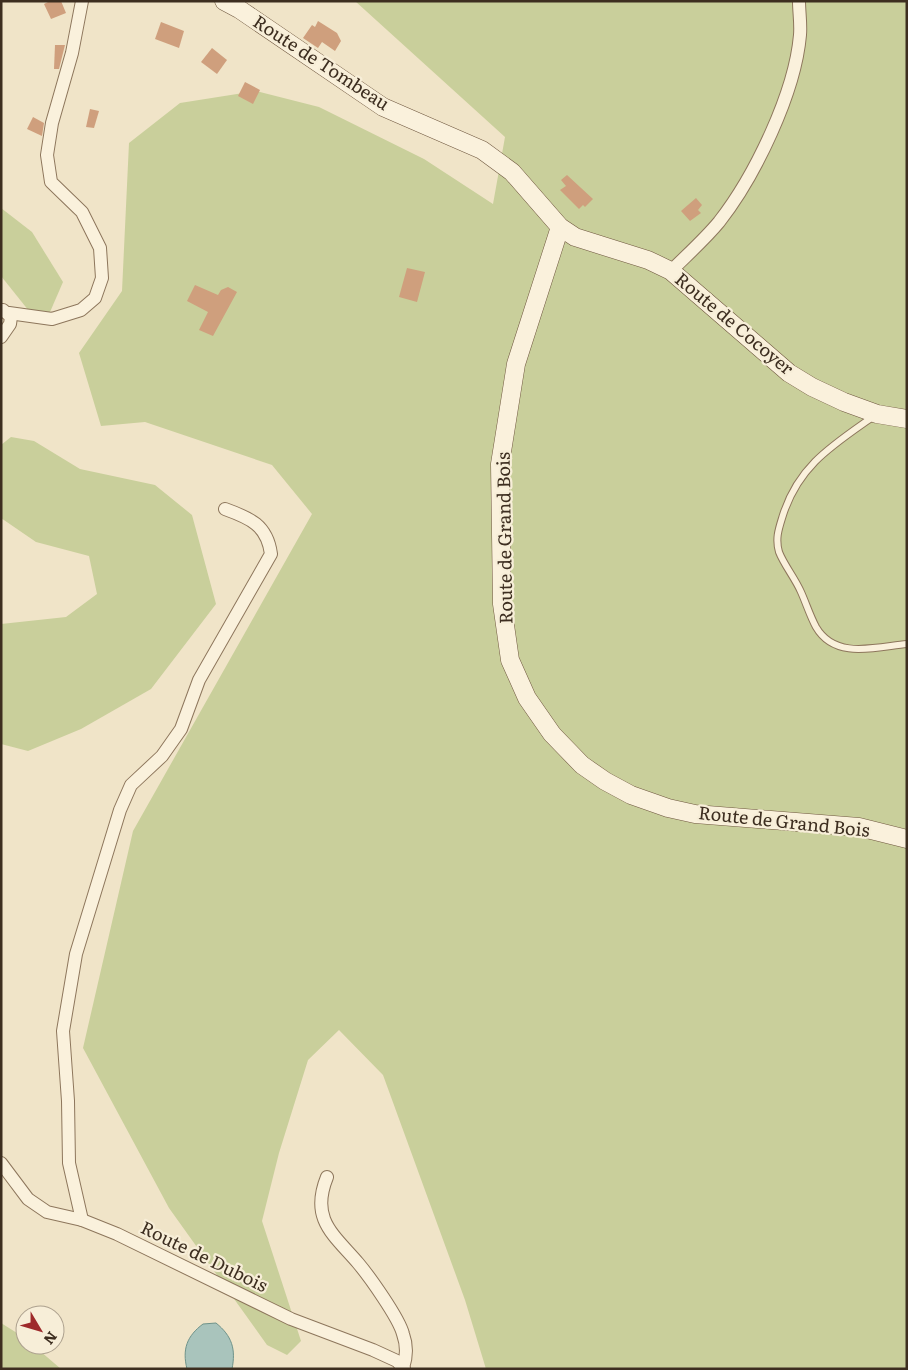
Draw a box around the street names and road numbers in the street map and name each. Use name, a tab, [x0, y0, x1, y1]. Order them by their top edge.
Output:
street label: Route de Tombeau	[248, 7, 395, 116]
street label: Route de Cocoyer	[670, 265, 801, 381]
street label: Route de Grand Bois	[488, 452, 519, 624]
street label: Route de Grand Bois	[697, 798, 871, 843]
street label: Route de Dubois	[137, 1213, 273, 1298]

